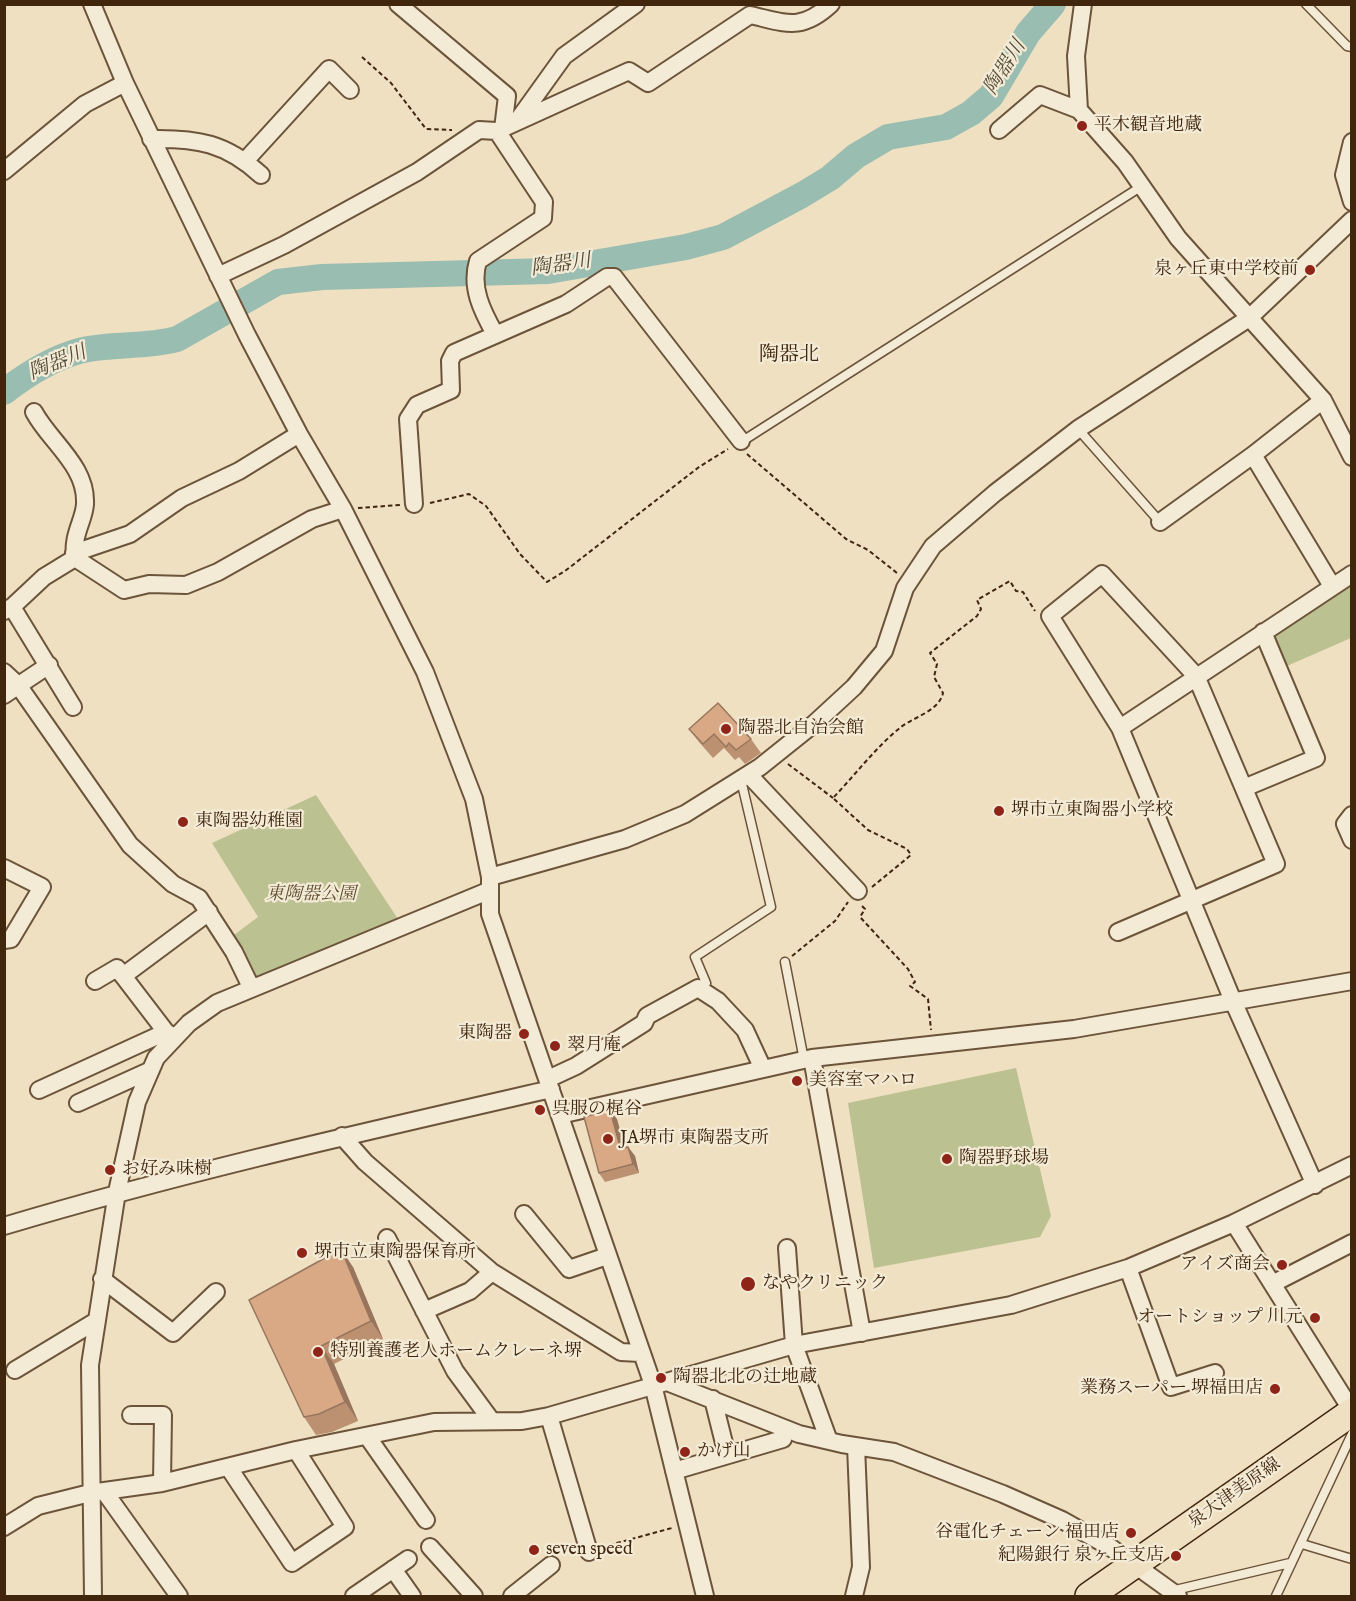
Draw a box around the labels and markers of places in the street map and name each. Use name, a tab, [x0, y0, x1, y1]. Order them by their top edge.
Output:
place label: 平木観音地蔵	[1094, 115, 1202, 137]
marker: 平木観音地蔵	[1075, 119, 1089, 133]
place label: 泉ヶ丘東中学校前	[1154, 259, 1298, 281]
marker: 泉ヶ丘東中学校前	[1303, 263, 1317, 277]
place label: 陶器北自治会館	[738, 718, 864, 740]
marker: 陶器北自治会館	[719, 722, 733, 736]
place label: 堺市立東陶器小学校	[1011, 800, 1173, 822]
marker: 堺市立東陶器小学校	[992, 804, 1006, 818]
place label: 東陶器幼稚園	[195, 811, 303, 833]
marker: 東陶器幼稚園	[176, 815, 190, 829]
place label: 東陶器	[458, 1023, 512, 1045]
marker: 東陶器	[517, 1027, 531, 1041]
place label: 翠月庵	[567, 1035, 621, 1057]
marker: 翠月庵	[548, 1039, 562, 1053]
place label: 美容室マハロ	[809, 1070, 917, 1092]
marker: 美容室マハロ	[790, 1074, 804, 1088]
place label: 呉服の梶谷	[552, 1099, 642, 1121]
marker: 呉服の梶谷	[533, 1103, 547, 1117]
place label: JA堺市 東陶器支所	[620, 1128, 769, 1150]
marker: JA堺市 東陶器支所	[601, 1132, 615, 1146]
place label: 陶器野球場	[959, 1148, 1049, 1170]
marker: 陶器野球場	[940, 1152, 954, 1166]
place label: お好み味樹	[122, 1159, 212, 1181]
marker: お好み味樹	[103, 1163, 117, 1177]
place label: 堺市立東陶器保育所	[314, 1242, 476, 1264]
marker: 堺市立東陶器保育所	[295, 1246, 309, 1260]
place label: アイズ商会	[1180, 1254, 1270, 1276]
marker: アイズ商会	[1275, 1258, 1289, 1272]
place label: なやクリニック	[762, 1273, 888, 1295]
marker: なやクリニック	[739, 1275, 757, 1293]
place label: オートショップ 川元	[1137, 1307, 1303, 1329]
marker: オートショップ 川元	[1308, 1311, 1322, 1325]
place label: 特別養護老人ホームクレーネ堺	[330, 1341, 582, 1363]
marker: 特別養護老人ホームクレーネ堺	[311, 1345, 325, 1359]
place label: 陶器北北の辻地蔵	[673, 1367, 817, 1389]
marker: 陶器北北の辻地蔵	[654, 1371, 668, 1385]
place label: 業務スーパー 堺福田店	[1080, 1378, 1263, 1400]
marker: 業務スーパー 堺福田店	[1268, 1382, 1282, 1396]
place label: かげ山	[697, 1441, 751, 1463]
marker: かげ山	[678, 1445, 692, 1459]
place label: 谷電化チェーン 福田店	[935, 1522, 1119, 1544]
marker: 谷電化チェーン 福田店	[1124, 1526, 1138, 1540]
place label: seven speed	[546, 1539, 632, 1561]
marker: seven speed	[527, 1543, 541, 1557]
place label: 紀陽銀行 泉ヶ丘支店	[998, 1545, 1164, 1567]
marker: 紀陽銀行 泉ヶ丘支店	[1169, 1549, 1183, 1563]

